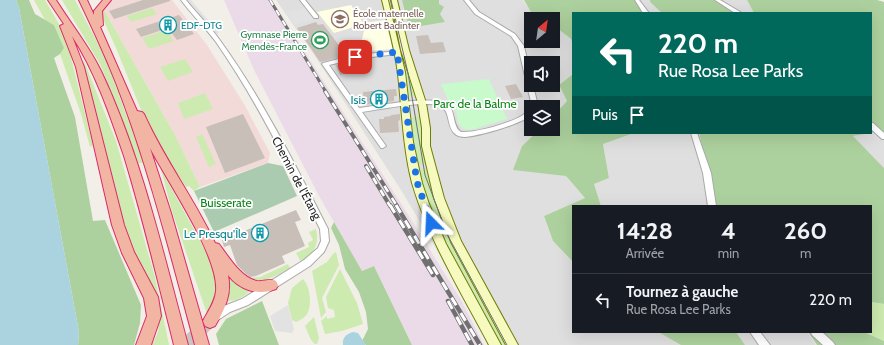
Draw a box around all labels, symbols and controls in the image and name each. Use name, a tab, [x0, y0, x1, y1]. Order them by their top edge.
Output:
place label: École maternelle Robert Badinter	[353, 7, 424, 32]
school or university icon: École maternelle Robert Badinter	[330, 9, 350, 29]
north arrow	[524, 12, 560, 48]
map controls	[524, 12, 560, 136]
building icon: EDF-DTG	[158, 15, 178, 35]
place label: EDF-DTG	[181, 19, 222, 32]
text: 220 m	[658, 26, 738, 60]
place label: Gymnase Pierre Mendès-France	[240, 28, 307, 53]
icon: left	[592, 28, 644, 80]
sports icon: Gymnase Pierre Mendès-France	[310, 30, 330, 50]
pin	[338, 40, 372, 74]
icon: arrive	[344, 46, 366, 68]
button: sound	[524, 56, 560, 92]
text: Rue Rosa Lee Parks	[658, 60, 803, 82]
building icon: Isis	[369, 89, 389, 109]
place label: Isis	[351, 92, 366, 107]
park label: Parc de la Balme	[433, 96, 517, 111]
button: layers	[524, 100, 560, 136]
icon: arrive	[626, 104, 648, 126]
text: Puis	[592, 106, 618, 124]
street label: Chemin de l'Étang	[269, 134, 326, 223]
park label: Buisserate	[200, 195, 252, 210]
position arrow	[410, 202, 452, 244]
text: 14:28	[617, 216, 673, 245]
text: 4	[721, 216, 736, 245]
text: 260	[784, 216, 827, 245]
building icon: Le Presqu'Île	[250, 223, 270, 243]
place label: Le Presqu'Île	[184, 226, 247, 241]
text: Arrivée	[626, 245, 664, 261]
text: min	[718, 245, 739, 261]
text: m	[800, 245, 811, 261]
text: Tournez à gauche	[626, 283, 738, 301]
icon: left	[592, 289, 614, 311]
text: 220 m	[809, 291, 852, 309]
text: Rue Rosa Lee Parks	[626, 301, 731, 317]

